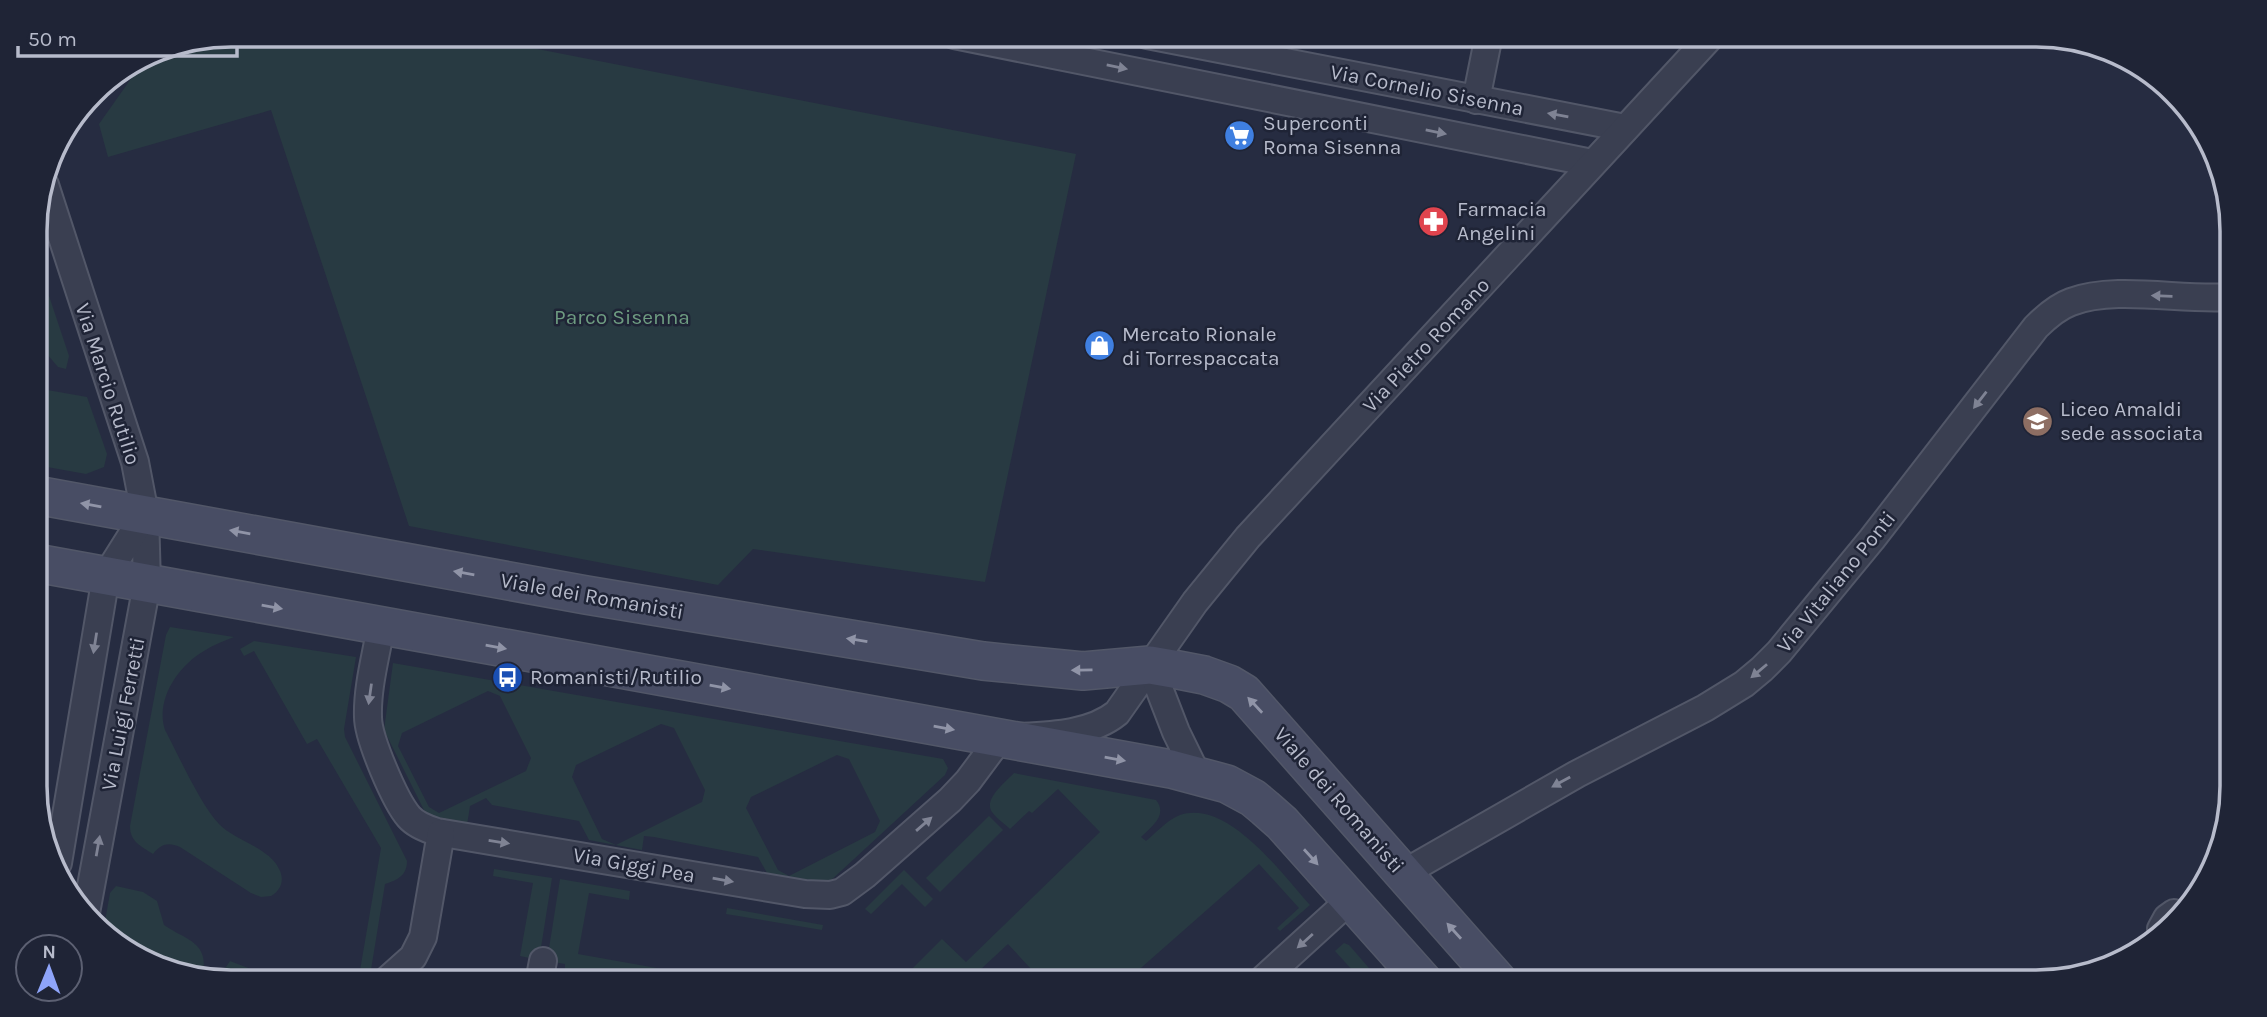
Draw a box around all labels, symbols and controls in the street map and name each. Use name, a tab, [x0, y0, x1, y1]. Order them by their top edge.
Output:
scale bar	[18, 14, 236, 58]
text: 50 m	[28, 27, 77, 51]
street label: Via Cornelio Sisenna	[1328, 59, 1526, 121]
one-way arrow	[1106, 62, 1128, 73]
one-way arrow	[1547, 109, 1569, 120]
place label: Superconti Roma Sisenna	[1263, 111, 1401, 159]
supermarket icon: Superconti Roma Sisenna	[1223, 118, 1257, 152]
one-way arrow	[1425, 127, 1447, 138]
place label: Farmacia Angelini	[1457, 197, 1547, 245]
pharmacy icon: Farmacia Angelini	[1417, 204, 1451, 238]
street label: Via Pietro Romano	[1358, 273, 1494, 417]
one-way arrow	[2151, 291, 2173, 302]
street label: Via Marcio Rutilio	[71, 300, 145, 468]
park label: Parco Sisenna	[554, 305, 690, 329]
place label: Mercato Rionale di Torrespaccata	[1122, 322, 1280, 370]
shop icon: Mercato Rionale di Torrespaccata	[1082, 329, 1116, 363]
one-way arrow	[1974, 391, 1988, 409]
place label: Liceo Amaldi sede associata	[2060, 397, 2203, 445]
school or university icon: Liceo Amaldi sede associata	[2020, 404, 2054, 438]
one-way arrow	[79, 499, 101, 510]
street label: Via Vitaliano Ponti	[1772, 506, 1900, 658]
one-way arrow	[229, 526, 251, 537]
one-way arrow	[453, 567, 475, 578]
street label: Viale dei Romanisti	[499, 568, 685, 624]
one-way arrow	[261, 601, 283, 612]
one-way arrow	[89, 632, 100, 654]
one-way arrow	[846, 634, 868, 645]
street label: Via Luigi Ferretti	[96, 635, 150, 793]
one-way arrow	[485, 642, 507, 653]
bus stop icon: Romanisti/Rutilio	[490, 660, 524, 694]
one-way arrow	[1750, 663, 1768, 679]
one-way arrow	[1071, 664, 1093, 676]
place label: Romanisti/Rutilio	[530, 665, 702, 689]
one-way arrow	[709, 682, 731, 693]
one-way arrow	[364, 683, 375, 705]
one-way arrow	[1247, 697, 1263, 714]
one-way arrow	[933, 722, 955, 733]
street label: Viale dei Romanisti	[1269, 722, 1409, 878]
one-way arrow	[1104, 754, 1126, 765]
one-way arrow	[1552, 776, 1571, 788]
one-way arrow	[915, 816, 932, 832]
one-way arrow	[93, 835, 104, 857]
one-way arrow	[488, 837, 510, 848]
street label: Via Giggi Pea	[571, 842, 697, 888]
one-way arrow	[1303, 848, 1319, 865]
one-way arrow	[712, 875, 734, 886]
one-way arrow	[1446, 923, 1462, 940]
north arrow	[14, 933, 84, 1003]
one-way arrow	[1296, 933, 1314, 949]
text: N	[42, 941, 56, 963]

